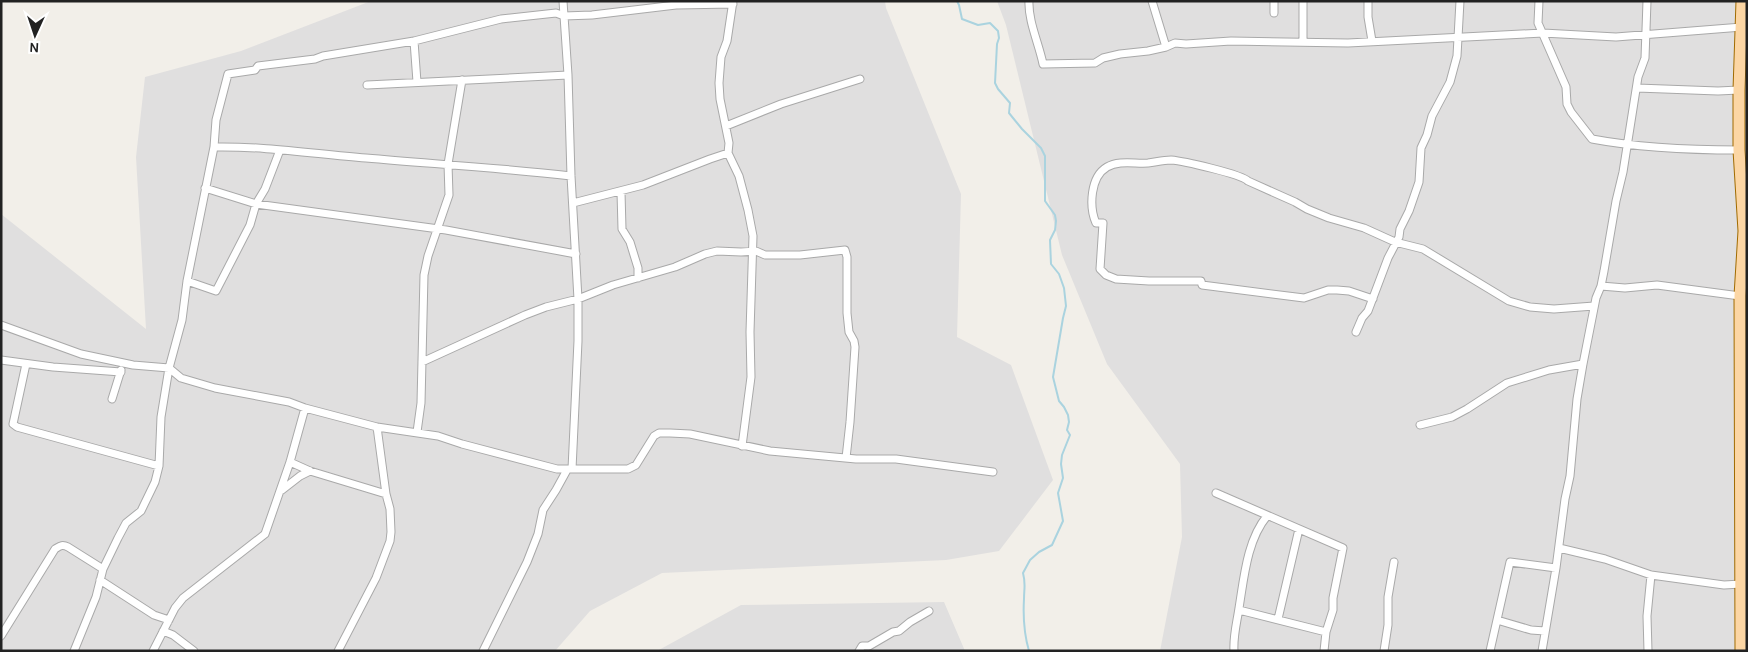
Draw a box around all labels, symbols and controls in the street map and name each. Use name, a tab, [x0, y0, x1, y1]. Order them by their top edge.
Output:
north arrow	[10, 10, 60, 60]
text: N	[29, 39, 40, 56]

